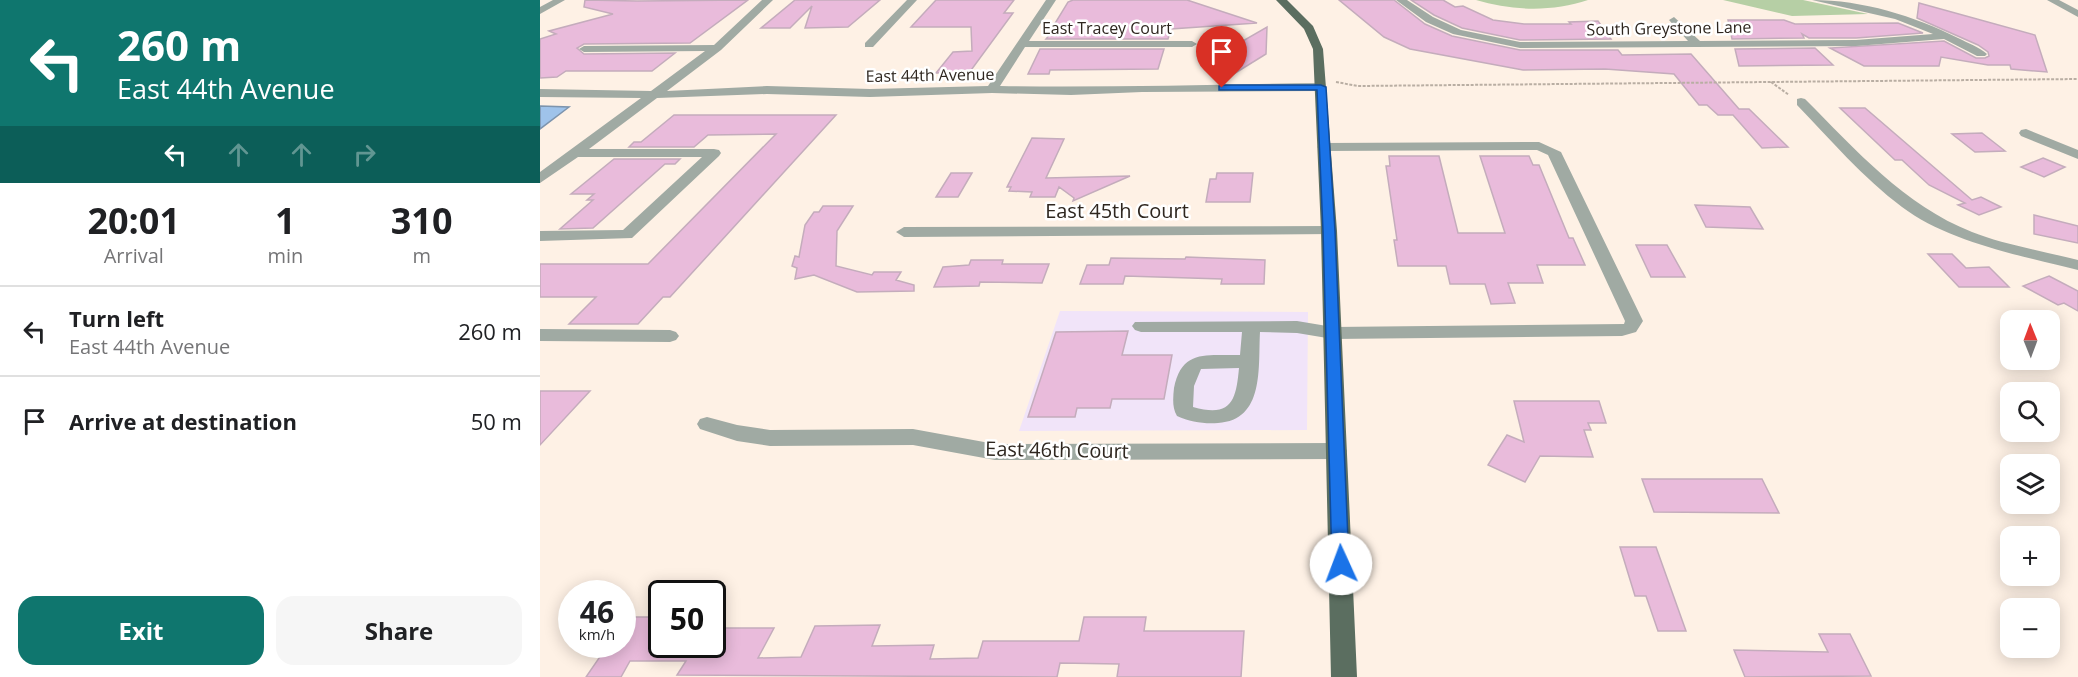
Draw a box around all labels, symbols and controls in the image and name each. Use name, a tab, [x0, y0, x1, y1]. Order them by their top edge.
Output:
text: 260 m	[117, 16, 241, 73]
street label: South Greystone Lane	[1586, 16, 1752, 40]
street label: East Tracey Court	[1042, 17, 1172, 39]
icon: left	[18, 24, 96, 102]
pin	[1196, 26, 1247, 88]
icon: arrive	[1205, 35, 1238, 68]
street label: East 44th Avenue	[865, 63, 995, 87]
text: East 44th Avenue	[117, 70, 335, 107]
icon: left	[159, 138, 192, 171]
icon: ahead	[222, 138, 255, 171]
icon: ahead	[285, 138, 318, 171]
icon: right	[348, 138, 381, 171]
text: 20:01	[87, 196, 180, 245]
text: 1	[275, 196, 296, 245]
text: 310	[391, 196, 453, 245]
street label: East 45th Court	[1045, 197, 1189, 224]
text: Arrival	[104, 242, 164, 269]
text: min	[267, 242, 303, 269]
text: m	[412, 242, 431, 269]
text: Turn left	[69, 303, 164, 333]
north arrow	[2000, 310, 2060, 370]
map controls	[2000, 310, 2060, 658]
icon: left	[18, 315, 51, 348]
text: 260 m	[458, 316, 522, 346]
text: East 44th Avenue	[69, 333, 230, 360]
button: search	[2000, 382, 2060, 442]
icon: arrive	[18, 405, 51, 438]
text: Arrive at destination	[69, 406, 297, 436]
text: 50 m	[471, 406, 522, 436]
street label: East 46th Court	[985, 435, 1129, 464]
button: layers	[2000, 454, 2060, 514]
button: +	[2000, 526, 2060, 586]
position arrow	[1309, 532, 1373, 596]
speed limit sign: 50	[648, 580, 726, 658]
text: 46	[580, 591, 614, 632]
button: Exit	[18, 596, 264, 665]
button: Share	[276, 596, 522, 665]
button: −	[2000, 598, 2060, 658]
text: km/h	[579, 624, 615, 644]

